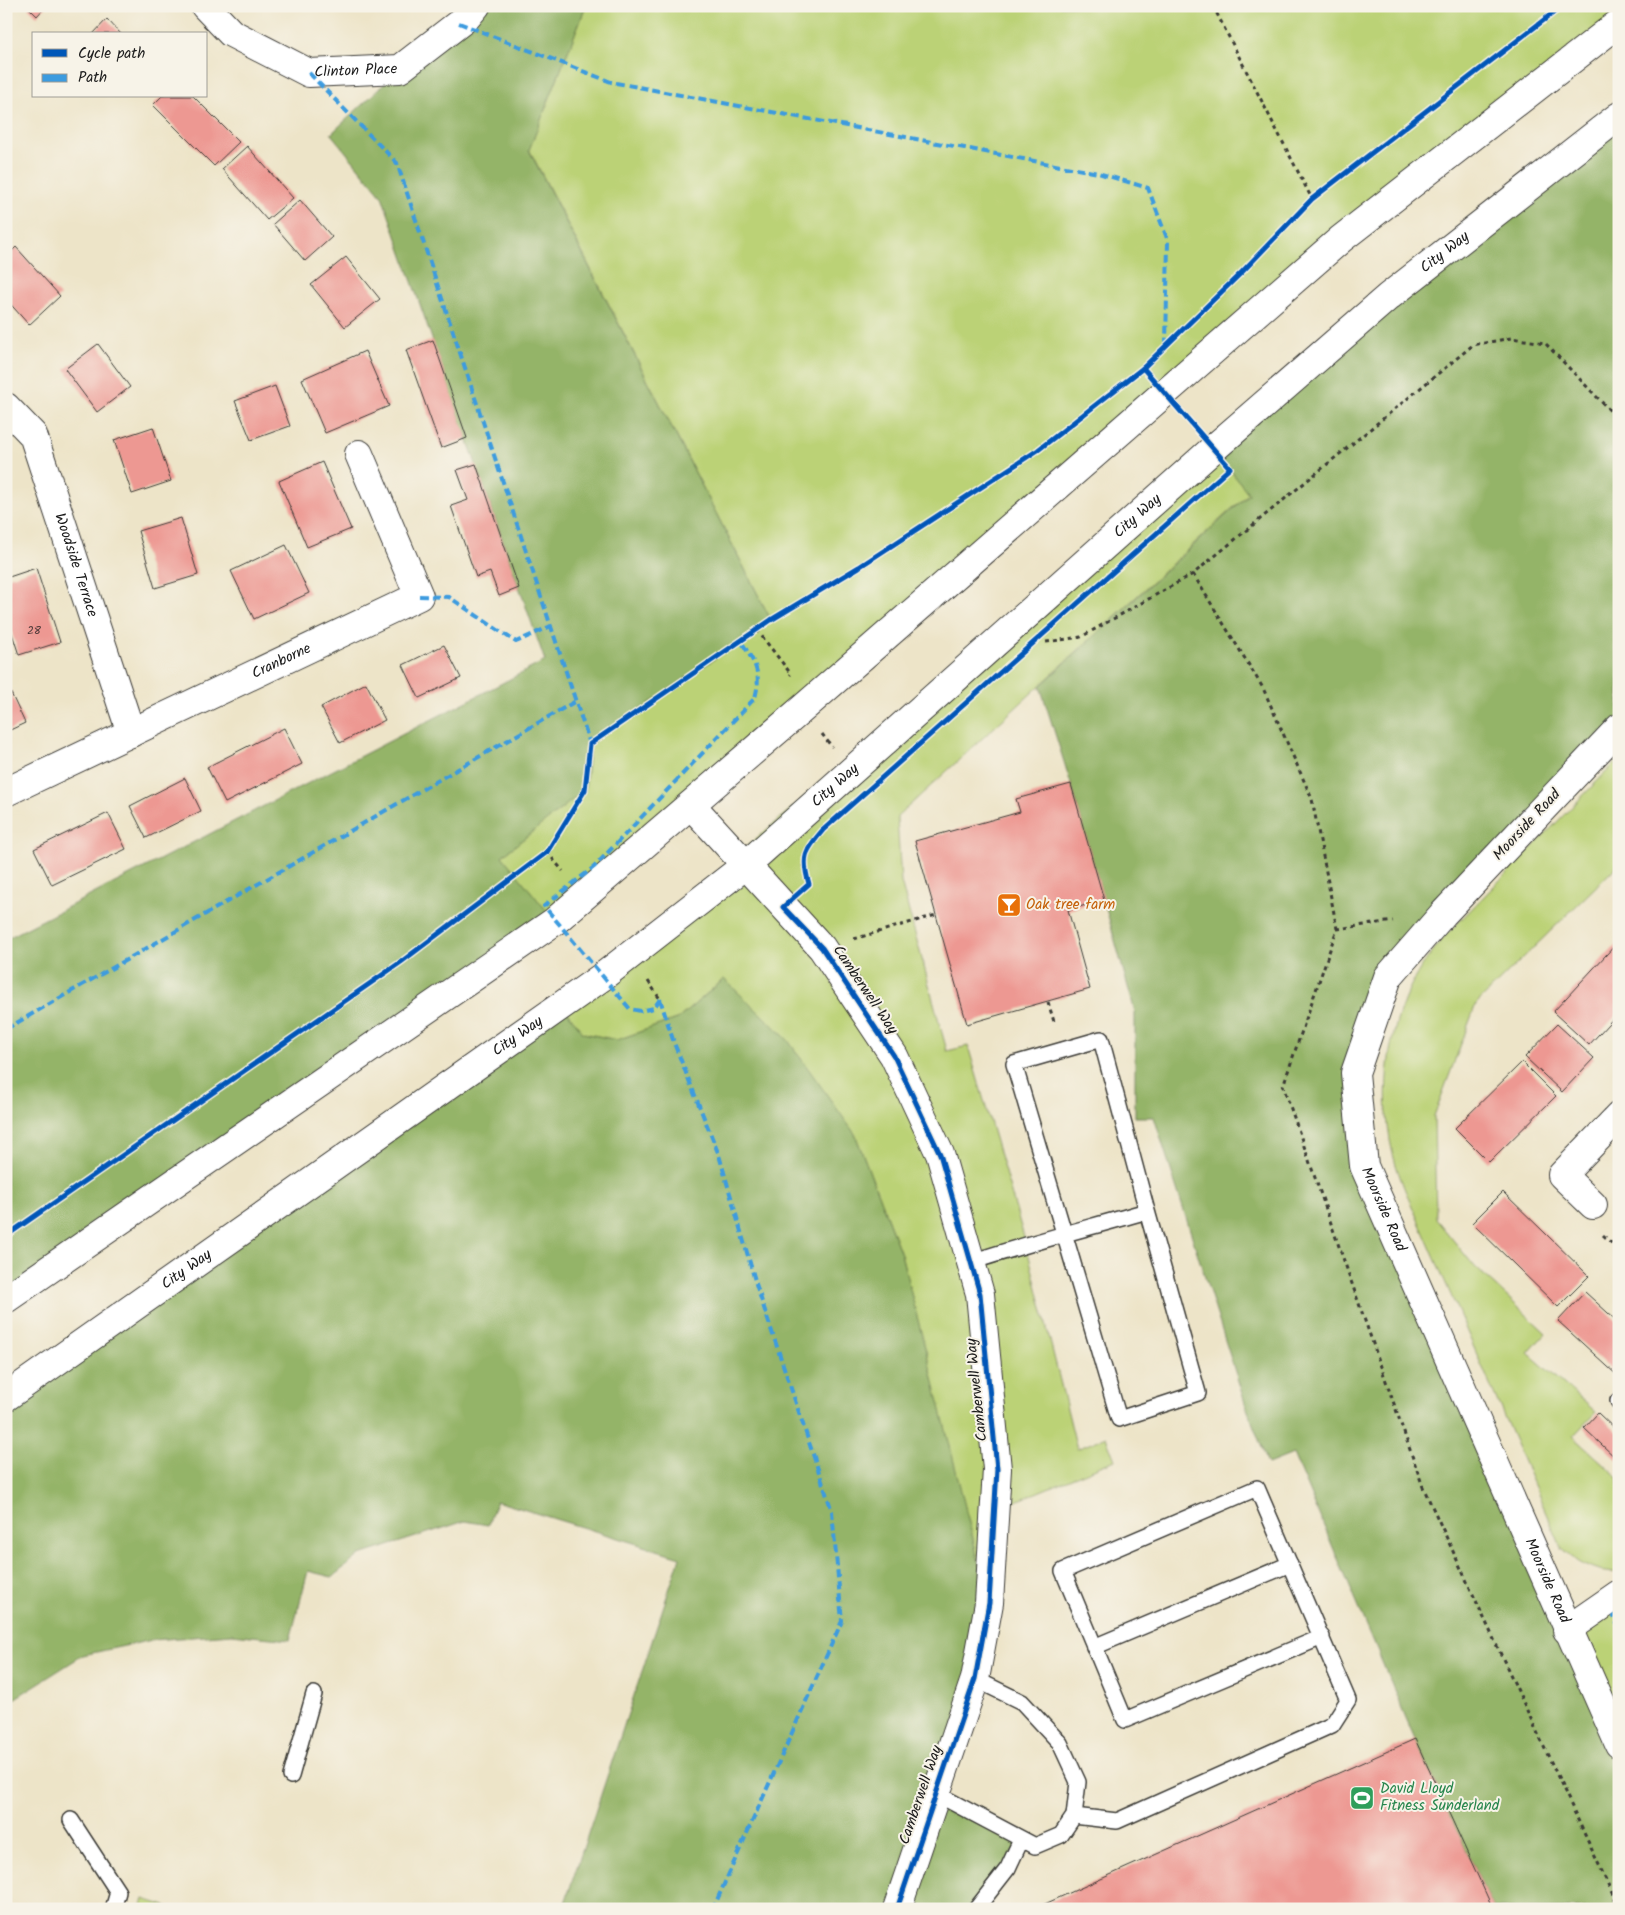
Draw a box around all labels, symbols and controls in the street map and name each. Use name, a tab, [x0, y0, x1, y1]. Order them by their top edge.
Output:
legend	[32, 32, 208, 98]
text: Cycle path	[78, 42, 145, 66]
street label: Clinton Place	[314, 57, 398, 85]
text: Path	[78, 66, 107, 90]
street label: City Way	[1415, 225, 1476, 280]
street label: City Way	[1108, 488, 1168, 544]
street label: Woodside Terrace	[48, 510, 104, 621]
house number: 28	[27, 621, 42, 640]
street label: Cranborne	[248, 637, 316, 686]
street label: City Way	[806, 757, 865, 814]
street label: Moorside Road	[1487, 783, 1567, 866]
bar icon: Oak tree farm	[996, 892, 1022, 918]
place label: Oak tree farm	[1026, 893, 1115, 917]
street label: Camberwell Way	[826, 940, 904, 1040]
street label: City Way	[487, 1010, 549, 1063]
street label: Moorside Road	[1354, 1163, 1413, 1256]
street label: City Way	[156, 1243, 218, 1296]
street label: Camberwell Way	[960, 1336, 994, 1443]
street label: Moorside Road	[1518, 1534, 1576, 1628]
street label: Camberwell Way	[893, 1741, 950, 1848]
place label: David Lloyd Fitness Sunderland	[1380, 1777, 1500, 1818]
sports icon: David Lloyd Fitness Sunderland	[1349, 1785, 1375, 1811]

